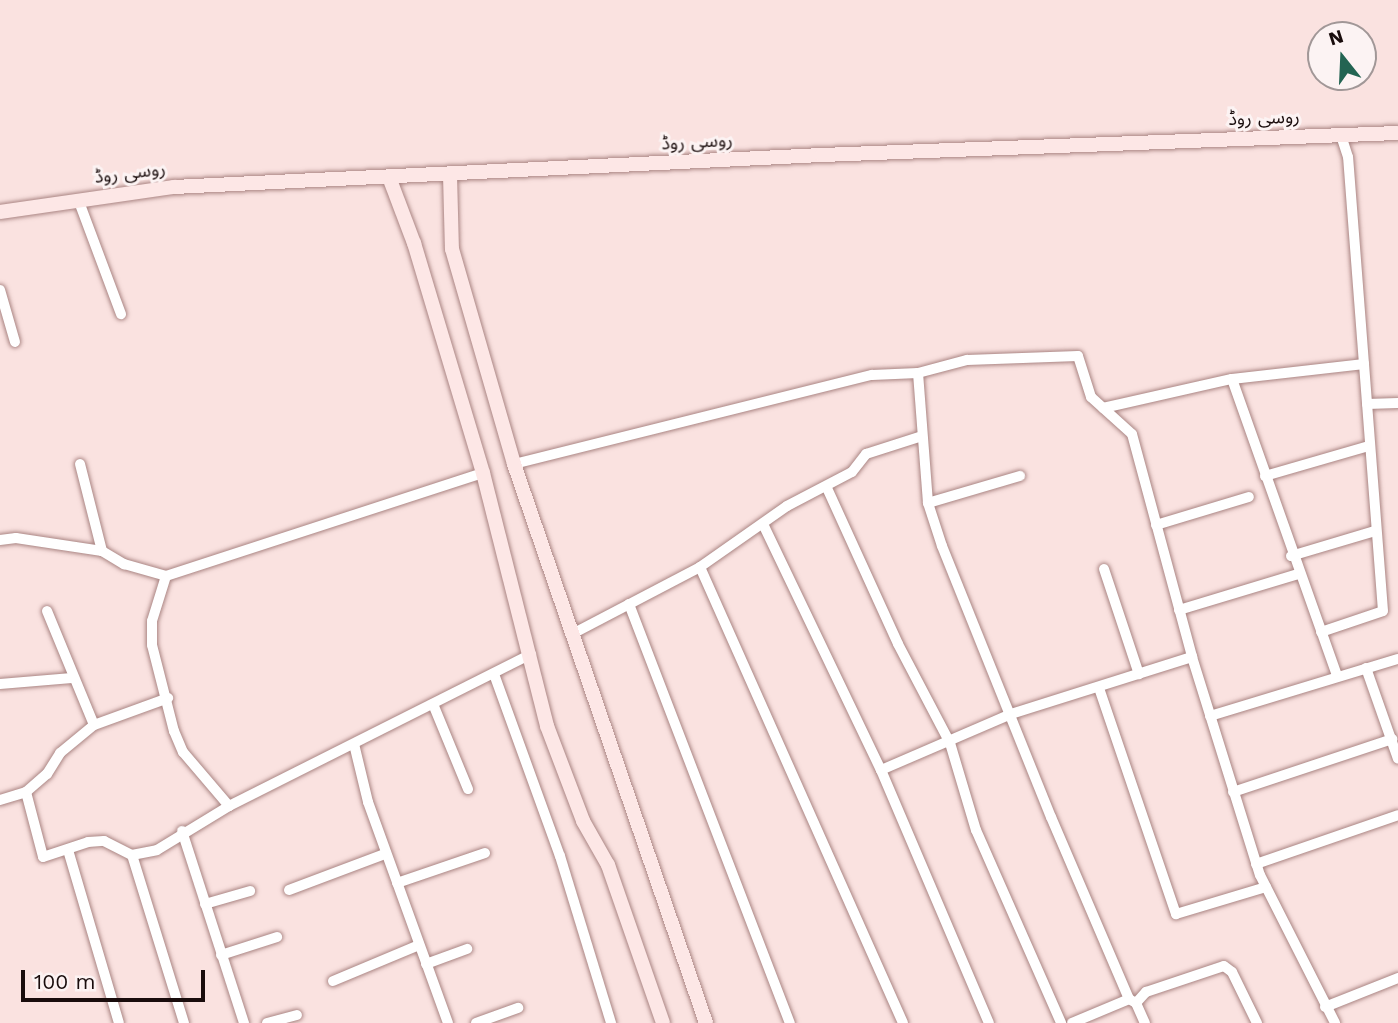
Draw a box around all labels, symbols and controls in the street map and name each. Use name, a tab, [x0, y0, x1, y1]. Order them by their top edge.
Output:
north arrow	[1307, 21, 1377, 91]
text: N	[1326, 24, 1346, 51]
street label: روسی روڈ	[1228, 106, 1300, 130]
street label: روسی روڈ	[661, 129, 733, 155]
street label: روسی روڈ	[93, 158, 167, 188]
scale bar	[24, 956, 208, 1000]
text: 100 m	[34, 969, 96, 994]

